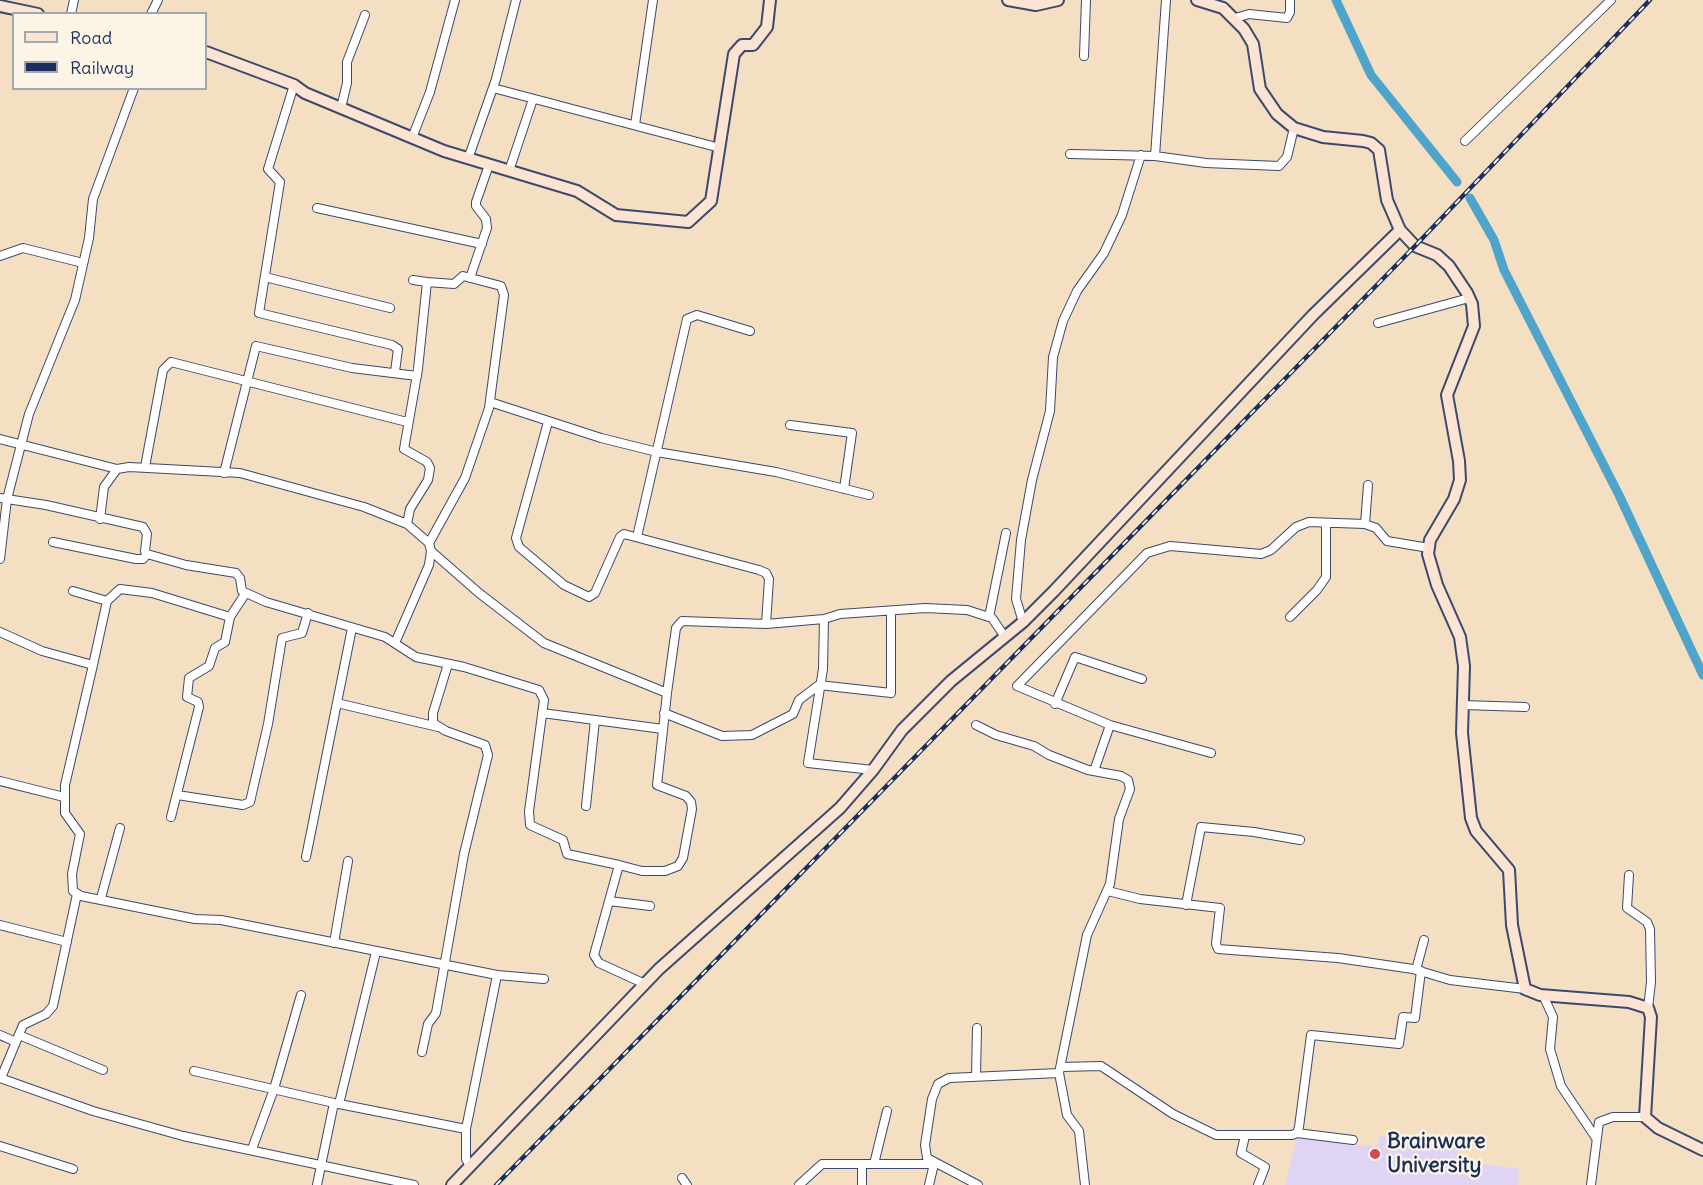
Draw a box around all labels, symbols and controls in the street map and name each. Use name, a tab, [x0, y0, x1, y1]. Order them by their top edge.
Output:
legend	[12, 12, 207, 90]
text: Road	[70, 26, 112, 49]
text: Railway	[70, 56, 134, 79]
place label: Brainware University	[1387, 1129, 1486, 1179]
marker: Brainware University	[1368, 1147, 1382, 1161]

